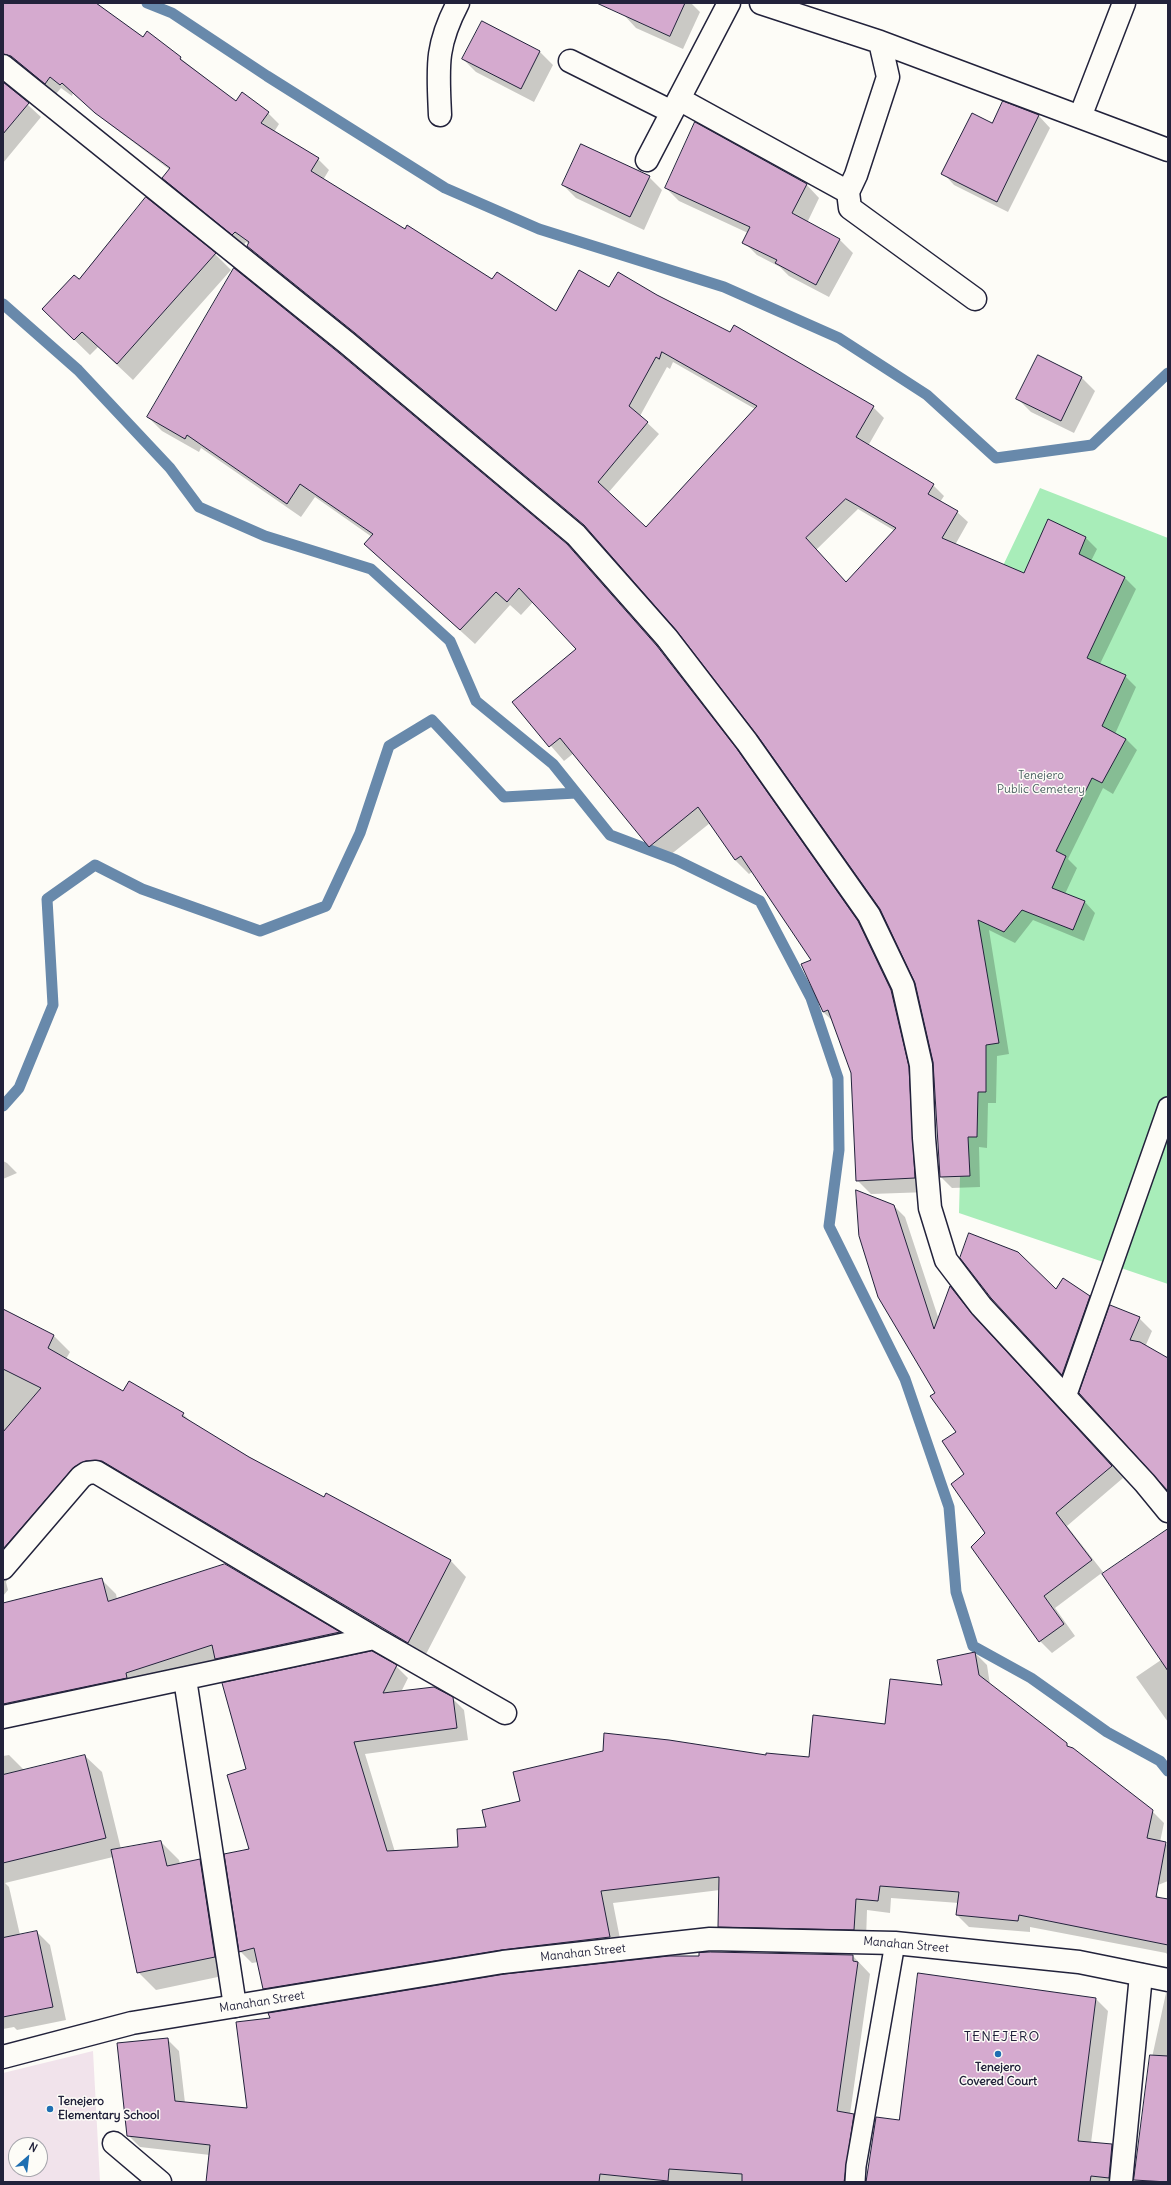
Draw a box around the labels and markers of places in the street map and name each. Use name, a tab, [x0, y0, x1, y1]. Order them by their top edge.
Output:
marker: Tenejero Covered Court	[993, 2049, 1003, 2059]
place label: Tenejero Covered Court	[959, 2061, 1037, 2089]
place label: Tenejero Elementary School	[58, 2095, 159, 2123]
marker: Tenejero Elementary School	[45, 2104, 55, 2114]

